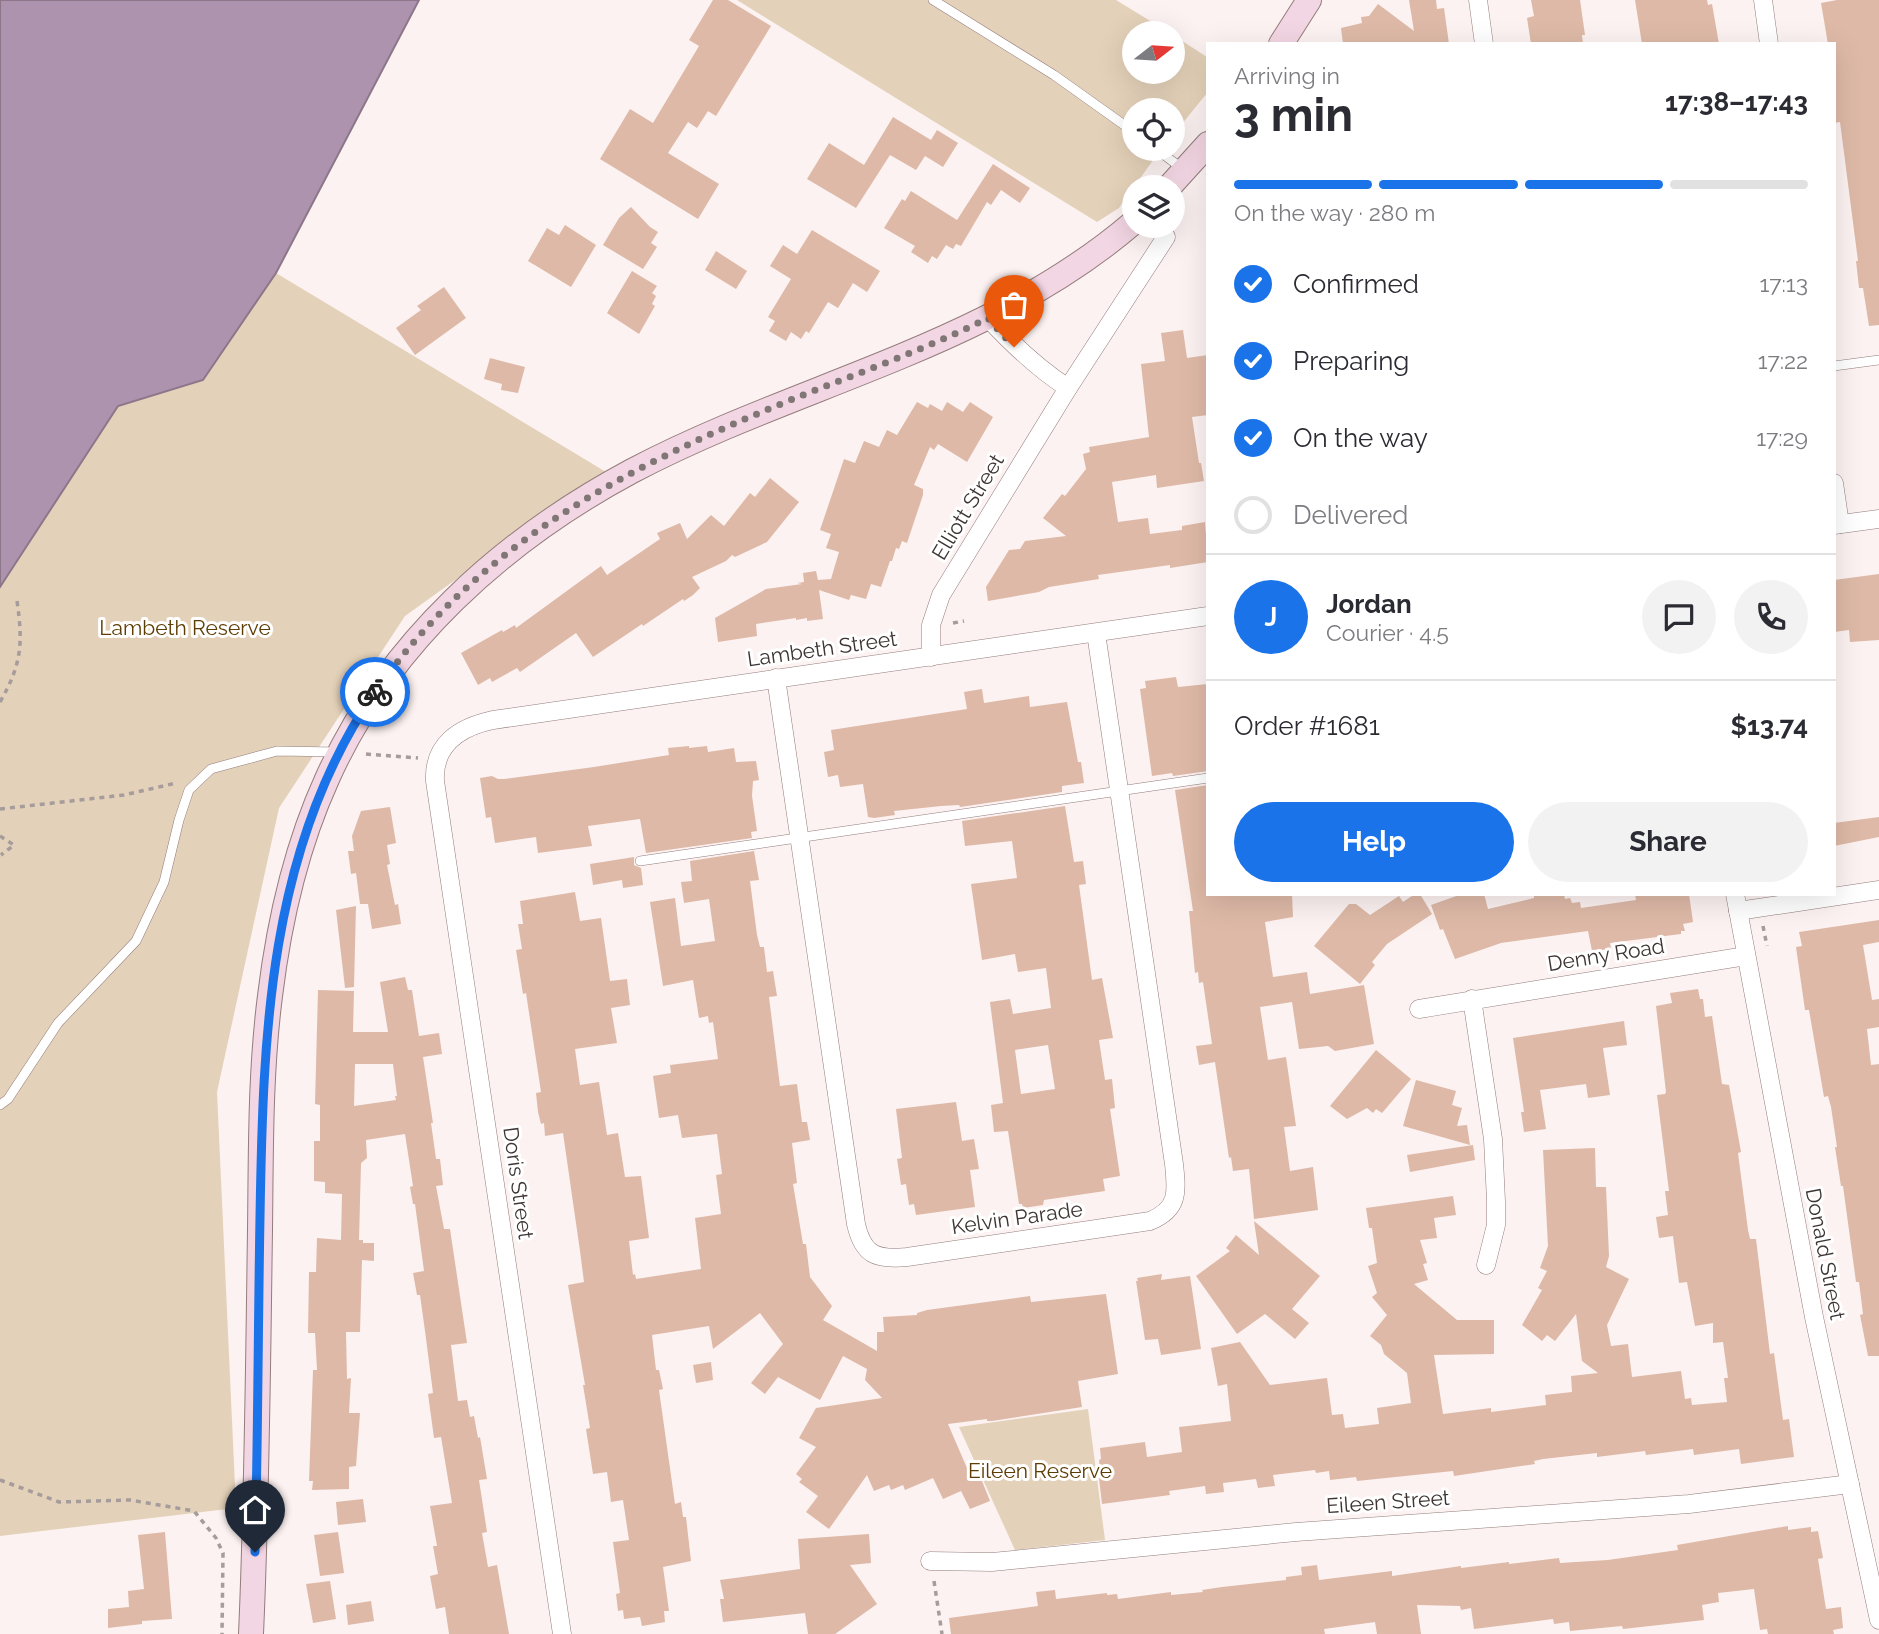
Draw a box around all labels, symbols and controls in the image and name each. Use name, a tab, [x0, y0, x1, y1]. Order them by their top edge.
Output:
north arrow	[1122, 21, 1185, 84]
map controls	[1122, 21, 1185, 238]
text: Arriving in	[1234, 62, 1340, 89]
text: 17:38–17:43	[1665, 87, 1808, 117]
text: 3 min	[1234, 88, 1353, 142]
button: locate	[1122, 98, 1185, 161]
button: layers	[1122, 175, 1185, 238]
text: On the way · 280 m	[1234, 199, 1436, 226]
icon: check	[1234, 265, 1272, 303]
text: Confirmed	[1293, 269, 1419, 299]
text: 17:13	[1760, 270, 1808, 297]
pin	[984, 275, 1044, 347]
icon: bag	[995, 286, 1033, 324]
icon: check	[1234, 342, 1272, 380]
text: Preparing	[1293, 346, 1409, 376]
text: 17:22	[1758, 347, 1808, 374]
icon: check	[1234, 419, 1272, 457]
text: On the way	[1293, 423, 1428, 453]
text: 17:29	[1756, 424, 1808, 451]
street label: Elliott Street	[926, 449, 1009, 564]
text: Delivered	[1293, 500, 1408, 530]
button: chat	[1642, 580, 1716, 654]
button: phone	[1734, 580, 1808, 654]
text: Jordan	[1326, 589, 1412, 619]
text: J	[1265, 602, 1277, 632]
park label: Lambeth Reserve	[99, 615, 271, 640]
text: Courier · 4.5	[1326, 619, 1449, 646]
street label: Lambeth Street	[745, 626, 898, 671]
courier	[340, 657, 410, 727]
icon: bike	[356, 673, 394, 711]
text: Order #1681	[1234, 711, 1380, 741]
text: $13.74	[1730, 711, 1808, 741]
button: Help	[1234, 802, 1514, 882]
button: Share	[1528, 802, 1808, 882]
street label: Denny Road	[1546, 933, 1666, 976]
street label: Doris Street	[498, 1125, 539, 1241]
street label: Donald Street	[1800, 1186, 1851, 1322]
street label: Kelvin Parade	[950, 1196, 1084, 1239]
park label: Eileen Reserve	[968, 1458, 1112, 1483]
pin	[225, 1480, 285, 1552]
street label: Eileen Street	[1325, 1485, 1450, 1518]
icon: home	[236, 1491, 274, 1529]

